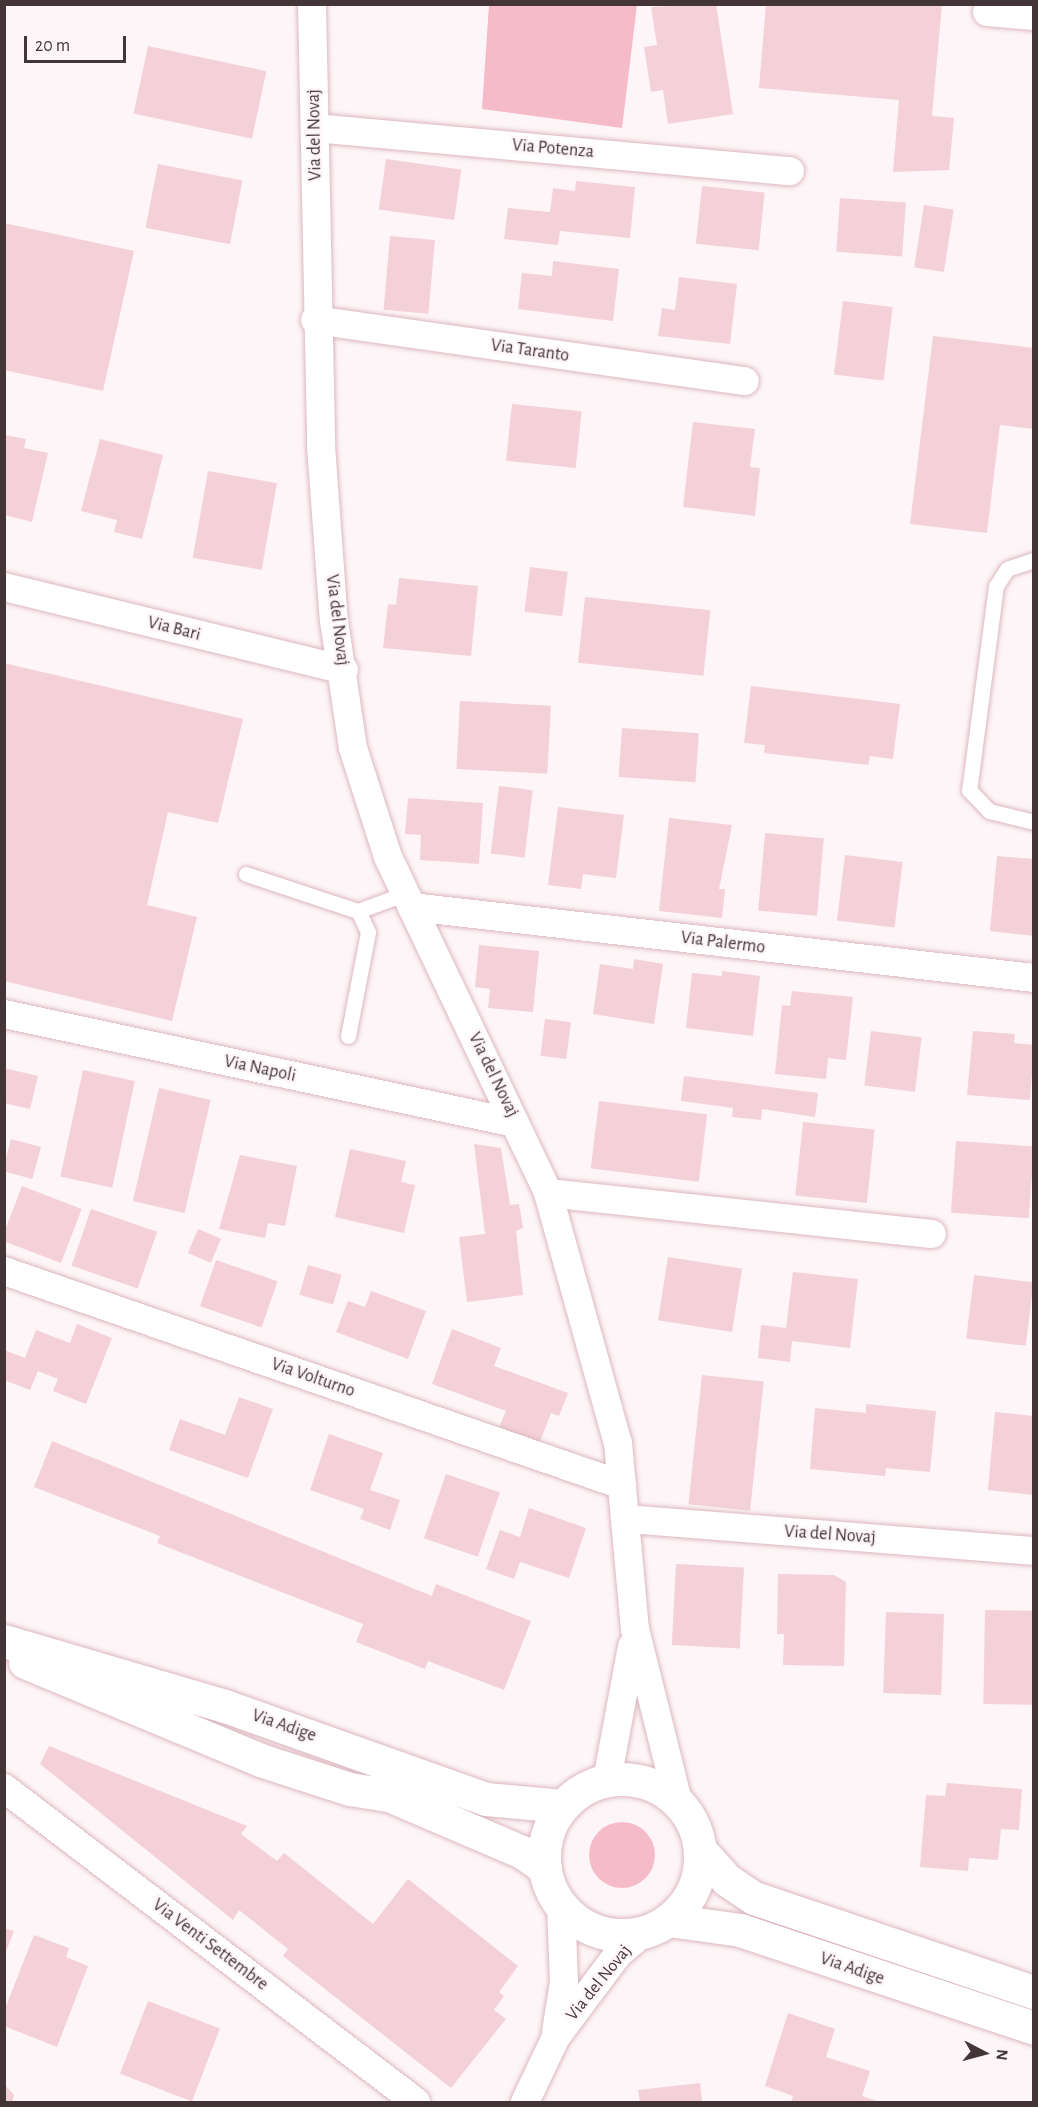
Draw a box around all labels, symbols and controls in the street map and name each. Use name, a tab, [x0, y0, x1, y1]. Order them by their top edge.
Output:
scale bar	[27, 24, 129, 62]
text: 20 m	[35, 37, 70, 55]
street label: Via del Novaj	[303, 89, 327, 181]
street label: Via Potenza	[511, 135, 595, 163]
street label: Via Taranto	[489, 335, 571, 367]
street label: Via del Novaj	[321, 573, 353, 667]
street label: Via Bari	[145, 612, 203, 646]
street label: Via Palermo	[680, 927, 766, 959]
street label: Via del Novaj	[463, 1029, 523, 1121]
street label: Via Napoli	[222, 1051, 298, 1087]
street label: Via Volturno	[268, 1354, 358, 1402]
street label: Via del Novaj	[783, 1521, 877, 1549]
street label: Via Adige	[249, 1705, 319, 1747]
street label: Via Venti Settembre	[148, 1894, 272, 1996]
street label: Via del Novaj	[562, 1941, 636, 2025]
street label: Via Adige	[817, 1948, 887, 1990]
north arrow	[954, 2023, 1014, 2083]
text: N	[993, 2049, 1010, 2061]

